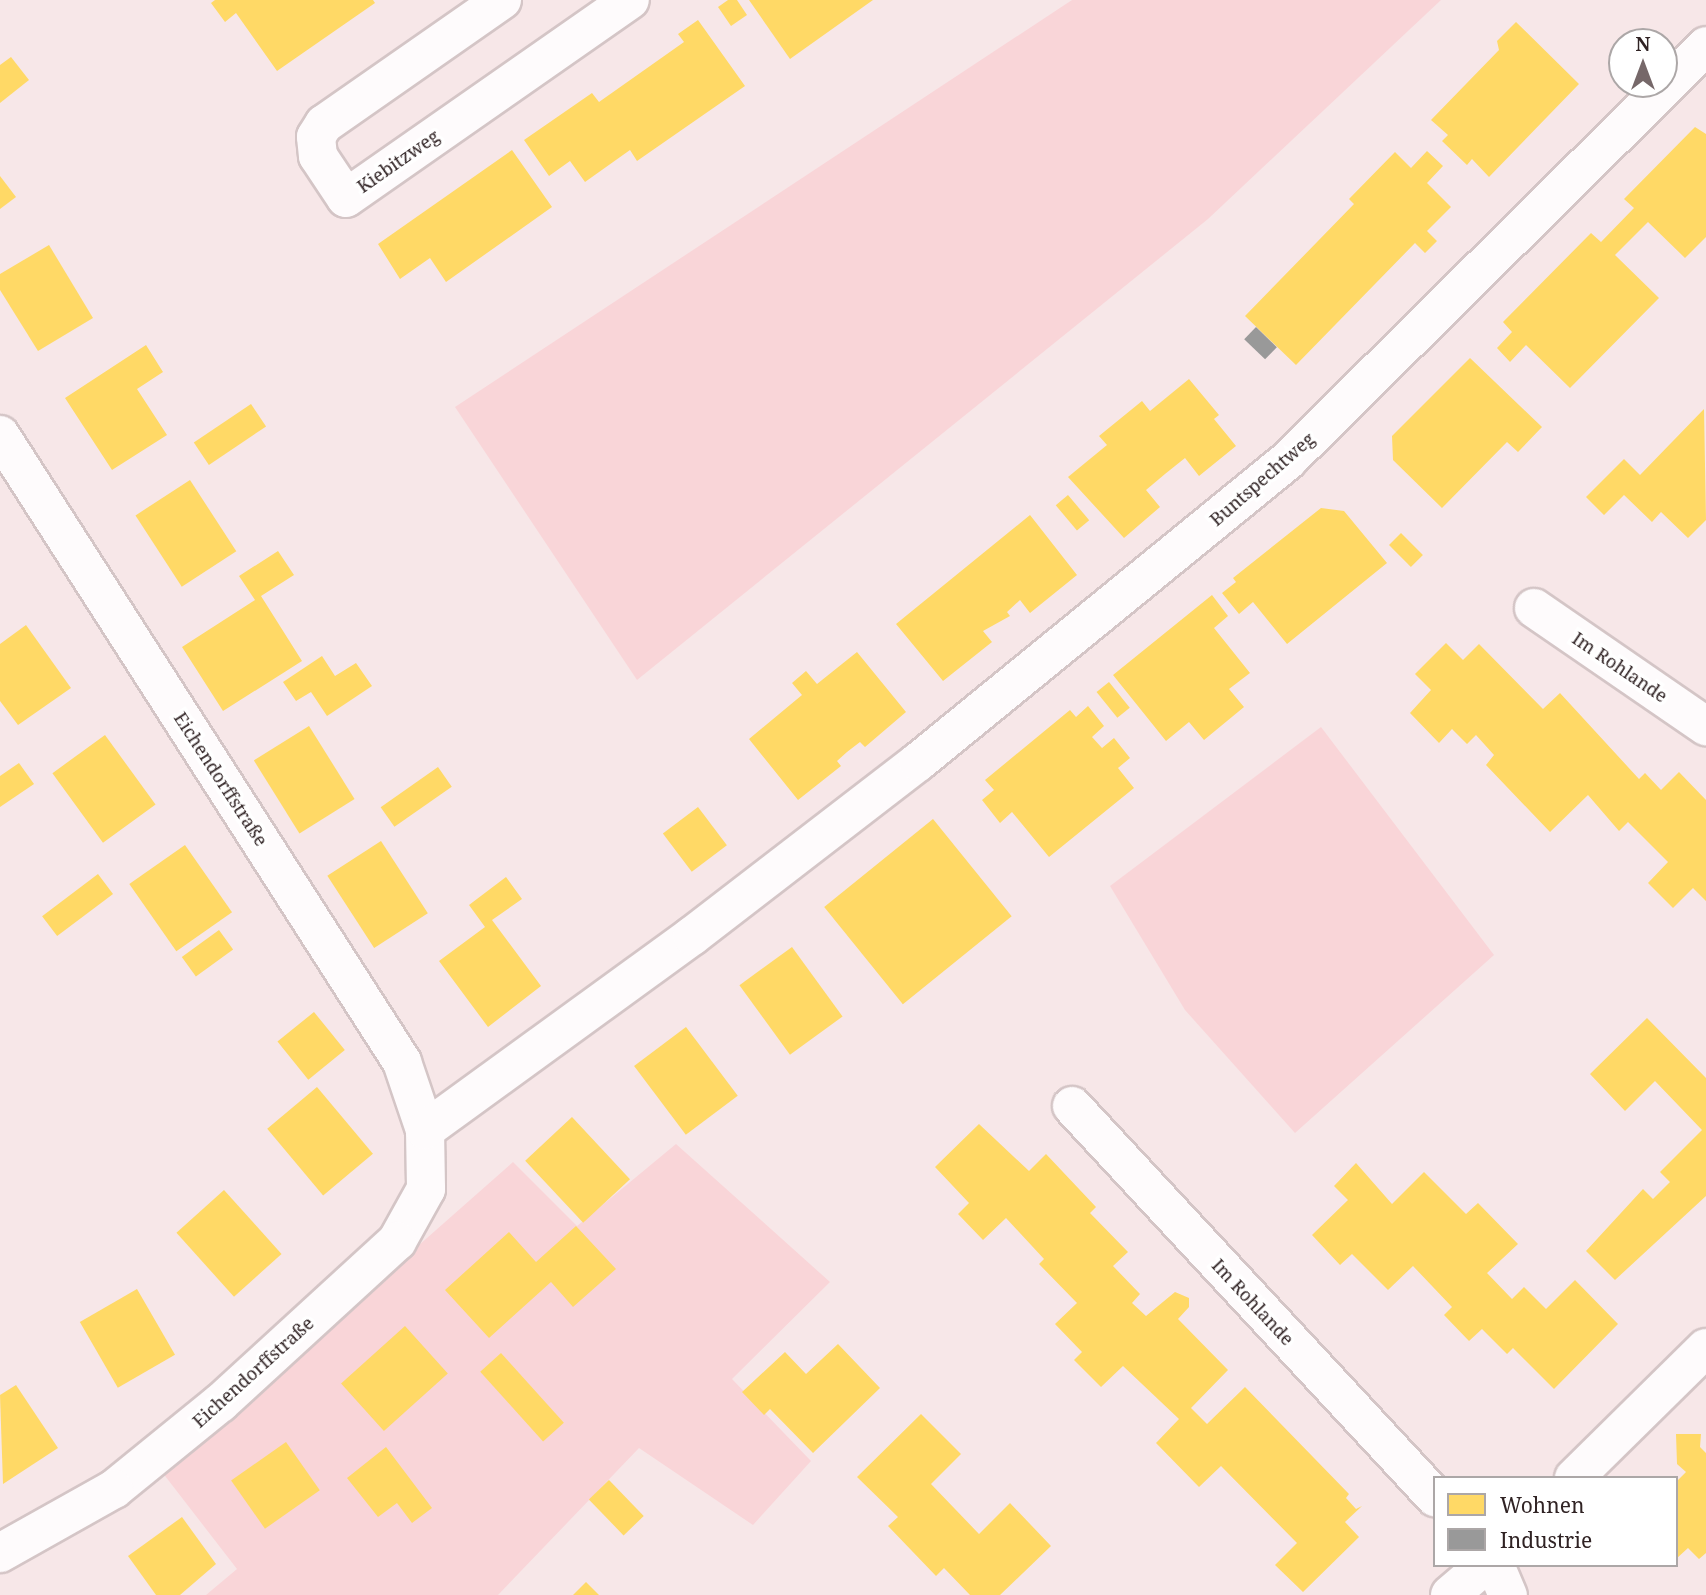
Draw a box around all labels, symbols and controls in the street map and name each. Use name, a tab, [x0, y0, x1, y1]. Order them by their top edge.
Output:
north arrow	[1608, 28, 1678, 98]
text: N	[1636, 31, 1650, 57]
street label: Kiebitzweg	[353, 125, 443, 197]
street label: Buntspechtweg	[1205, 428, 1319, 530]
street label: Im Rohlande	[1568, 627, 1672, 707]
street label: Eichendorffstraße	[170, 708, 272, 850]
street label: Im Rohlande	[1208, 1254, 1298, 1350]
street label: Eichendorffstraße	[188, 1312, 318, 1432]
legend	[1433, 1476, 1678, 1567]
text: Wohnen	[1500, 1491, 1585, 1519]
text: Industrie	[1500, 1526, 1592, 1554]

